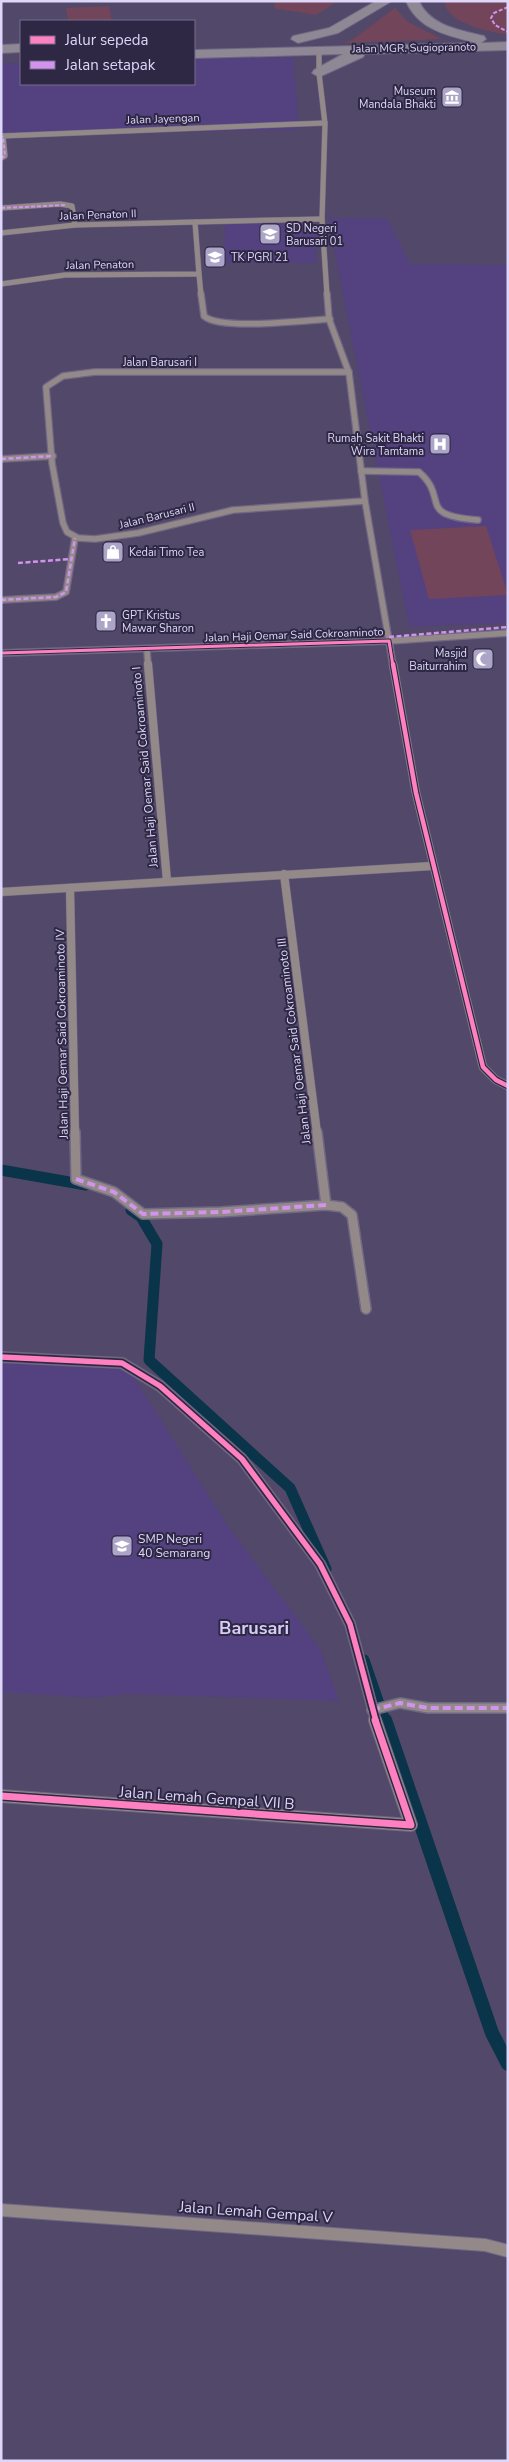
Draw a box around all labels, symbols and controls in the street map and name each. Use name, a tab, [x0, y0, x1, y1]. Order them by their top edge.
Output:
legend	[20, 20, 195, 85]
text: Jalur sepeda	[64, 30, 149, 50]
street label: Jalan MGR. Sugiopranoto	[351, 39, 476, 57]
text: Jalan setapak	[64, 55, 156, 75]
place label: Museum Mandala Bhakti	[359, 84, 436, 112]
museum icon: Museum Mandala Bhakti	[440, 85, 464, 109]
street label: Jalan Jayengan	[125, 110, 200, 128]
street label: Jalan Penaton II	[58, 206, 137, 224]
place label: SD Negeri Barusari 01	[286, 221, 343, 249]
school or university icon: SD Negeri Barusari 01	[258, 222, 282, 246]
school or university icon: TK PGRI 21	[203, 245, 227, 269]
place label: TK PGRI 21	[231, 250, 288, 265]
street label: Jalan Penaton	[65, 257, 134, 273]
street label: Jalan Barusari I	[122, 355, 197, 370]
place label: Rumah Sakit Bhakti Wira Tamtama	[328, 431, 424, 459]
hospital icon: Rumah Sakit Bhakti Wira Tamtama	[428, 432, 452, 456]
street label: Jalan Barusari II	[117, 499, 196, 533]
shop icon: Kedai Timo Tea	[101, 540, 125, 564]
place label: Kedai Timo Tea	[129, 545, 204, 560]
place label: GPT Kristus Mawar Sharon	[122, 608, 194, 636]
church icon: GPT Kristus Mawar Sharon	[94, 609, 118, 633]
street label: Jalan Haji Oemar Said Cokroaminoto	[203, 624, 384, 646]
place label: Masjid Baiturrahim	[409, 646, 467, 674]
mosque icon: Masjid Baiturrahim	[471, 647, 495, 671]
street label: Jalan Haji Oemar Said Cokroaminoto I	[128, 666, 162, 869]
street label: Jalan Haji Oemar Said Cokroaminoto IV	[52, 928, 72, 1140]
street label: Jalan Haji Oemar Said Cokroaminoto III	[273, 937, 315, 1146]
place label: SMP Negeri 40 Semarang	[138, 1531, 210, 1561]
school or university icon: SMP Negeri 40 Semarang	[110, 1534, 134, 1558]
district label: Barusari	[219, 1616, 289, 1640]
street label: Jalan Lemah Gempal VII B	[118, 1782, 295, 1814]
street label: Jalan Lemah Gempal V	[178, 2197, 334, 2227]

